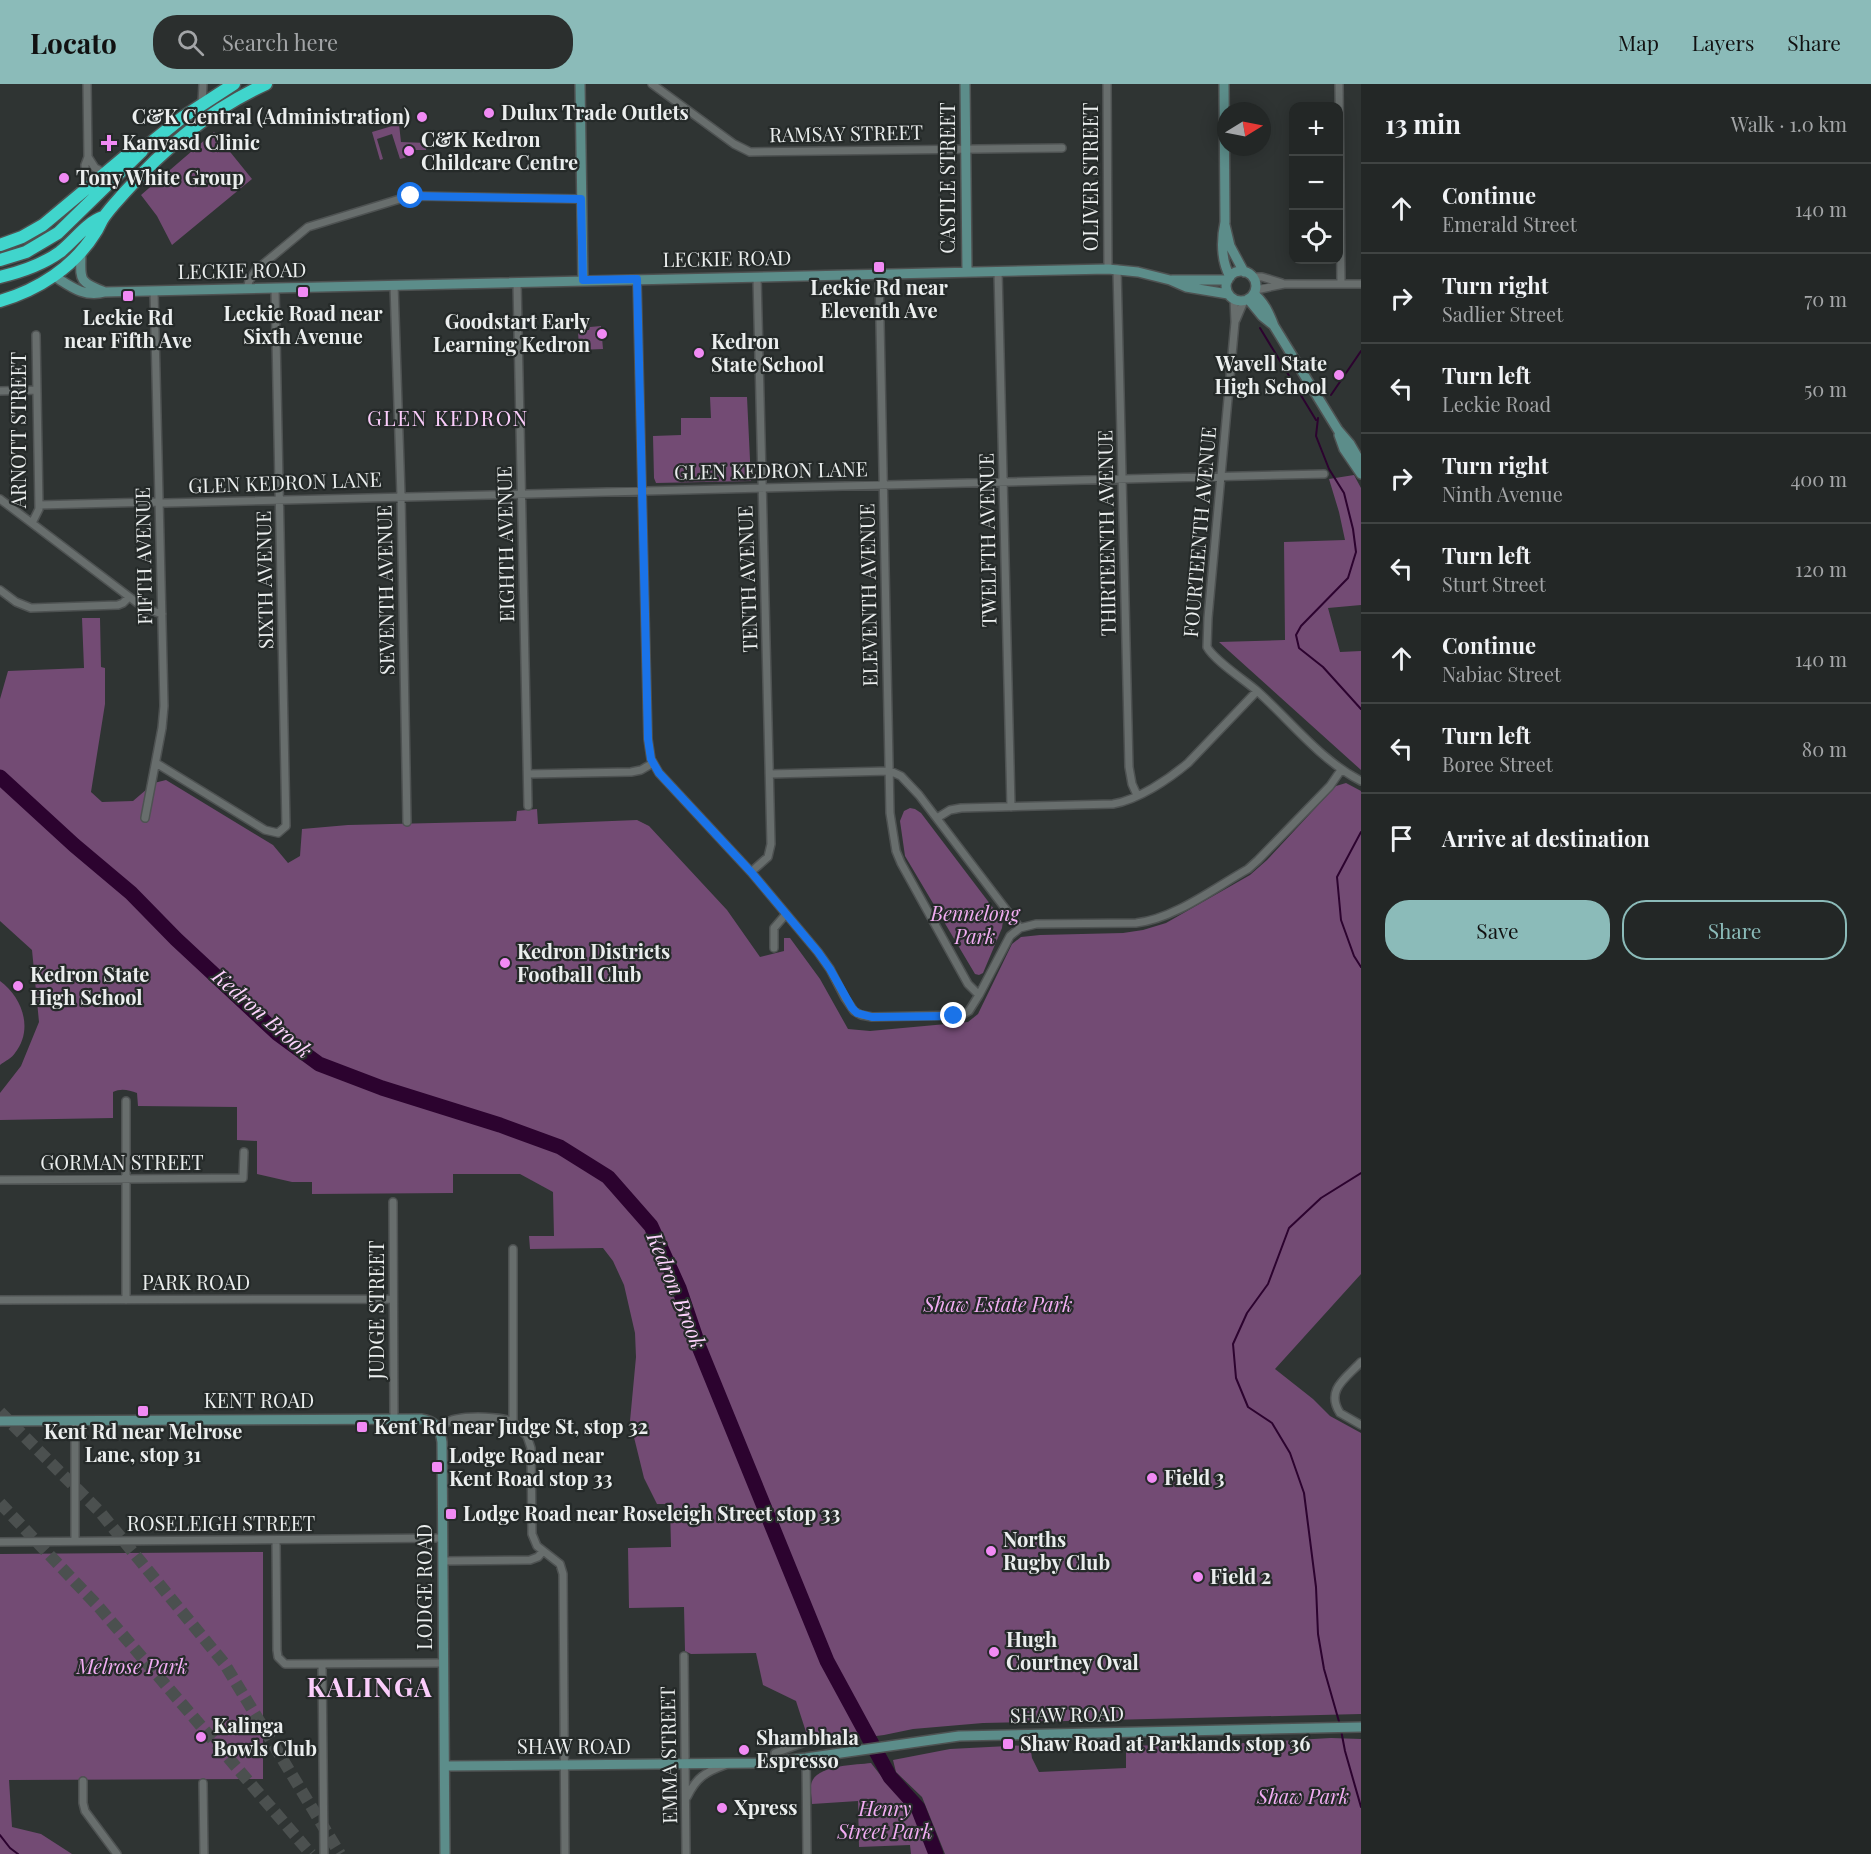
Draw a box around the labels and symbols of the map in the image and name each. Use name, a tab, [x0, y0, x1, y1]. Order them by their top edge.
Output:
place label: Dulux Trade Outlets	[501, 98, 689, 125]
place label: C&K Central (Administration)	[132, 102, 410, 129]
street label: CASTLE STREET	[933, 102, 960, 254]
north arrow	[1217, 102, 1271, 156]
street label: OLIVER STREET	[1076, 103, 1103, 251]
marker: Dulux Trade Outlets	[482, 106, 496, 120]
marker: C&K Central (Administration)	[415, 110, 429, 124]
street label: RAMSAY STREET	[769, 118, 923, 147]
place label: C&K Kedron Childcare Centre	[421, 125, 578, 175]
place label: Kanvasd Clinic	[122, 128, 260, 155]
marker: Kanvasd Clinic	[100, 134, 118, 152]
marker: C&K Kedron Childcare Centre	[402, 144, 416, 158]
place label: Tony White Group	[76, 163, 244, 190]
marker: Tony White Group	[57, 171, 71, 185]
route start	[397, 182, 423, 208]
street label: LECKIE ROAD	[662, 243, 792, 272]
street label: LECKIE ROAD	[177, 255, 307, 284]
marker: Leckie Rd near Eleventh Ave	[872, 260, 886, 274]
place label: Leckie Rd near Eleventh Ave	[810, 273, 948, 323]
marker: Leckie Road near Sixth Avenue	[296, 285, 310, 299]
marker: Leckie Rd near Fifth Ave	[121, 289, 135, 303]
place label: Leckie Road near Sixth Avenue	[223, 299, 383, 349]
place label: Leckie Rd near Fifth Ave	[64, 303, 192, 353]
place label: Goodstart Early Learning Kedron	[433, 307, 591, 357]
marker: Goodstart Early Learning Kedron	[595, 327, 609, 341]
place label: Kedron State School	[711, 327, 824, 377]
marker: Kedron State School	[692, 346, 706, 360]
place label: Wavell State High School	[1214, 349, 1327, 399]
street label: ARNOTT STREET	[4, 352, 31, 509]
marker: Wavell State High School	[1332, 368, 1346, 382]
district label: GLEN KEDRON	[367, 403, 529, 431]
street label: FOURTEENTH AVENUE	[1176, 425, 1221, 638]
street label: THIRTEENTH AVENUE	[1090, 430, 1121, 636]
street label: TWELFTH AVENUE	[971, 453, 1002, 627]
street label: GLEN KEDRON LANE	[674, 454, 868, 485]
street label: GLEN KEDRON LANE	[188, 465, 382, 498]
street label: EIGHTH AVENUE	[490, 466, 519, 622]
street label: FIFTH AVENUE	[128, 487, 157, 625]
street label: ELEVENTH AVENUE	[852, 503, 883, 687]
street label: SEVENTH AVENUE	[370, 505, 399, 675]
street label: TENTH AVENUE	[730, 505, 763, 653]
street label: SIXTH AVENUE	[249, 511, 278, 649]
park label: Bennelong Park	[930, 899, 1021, 949]
place label: Kedron Districts Football Club	[517, 937, 670, 987]
marker: Kedron Districts Football Club	[498, 956, 512, 970]
place label: Kedron State High School	[30, 960, 149, 1010]
water label: Kedron Brook	[207, 961, 319, 1064]
marker: Kedron State High School	[11, 979, 25, 993]
route end	[940, 1002, 966, 1028]
street label: GORMAN STREET	[40, 1148, 204, 1175]
water label: Kedron Brook	[641, 1227, 714, 1353]
street label: JUDGE STREET	[362, 1241, 389, 1380]
street label: PARK ROAD	[142, 1268, 250, 1295]
park label: Shaw Estate Park	[922, 1290, 1073, 1317]
street label: KENT ROAD	[204, 1386, 314, 1413]
marker: Kent Rd near Melrose Lane, stop 31	[136, 1404, 150, 1418]
place label: Kent Rd near Judge St, stop 32	[374, 1412, 648, 1439]
place label: Kent Rd near Melrose Lane, stop 31	[44, 1417, 242, 1467]
marker: Kent Rd near Judge St, stop 32	[355, 1420, 369, 1434]
place label: Lodge Road near Kent Road stop 33	[449, 1441, 613, 1491]
marker: Lodge Road near Kent Road stop 33	[430, 1460, 444, 1474]
place label: Field 3	[1164, 1463, 1225, 1490]
marker: Field 3	[1145, 1471, 1159, 1485]
place label: Lodge Road near Roseleigh Street stop 33	[463, 1499, 840, 1526]
marker: Lodge Road near Roseleigh Street stop 33	[444, 1507, 458, 1521]
street label: ROSELEIGH STREET	[127, 1509, 315, 1536]
street label: LODGE ROAD	[410, 1524, 437, 1650]
place label: Norths Rugby Club	[1003, 1525, 1110, 1575]
marker: Norths Rugby Club	[984, 1544, 998, 1558]
place label: Field 2	[1210, 1562, 1271, 1589]
marker: Field 2	[1191, 1570, 1205, 1584]
place label: Hugh Courtney Oval	[1006, 1625, 1139, 1675]
marker: Hugh Courtney Oval	[987, 1645, 1001, 1659]
park label: Melrose Park	[76, 1652, 187, 1679]
district label: KALINGA	[307, 1669, 433, 1704]
street label: EMMA STREET	[653, 1686, 682, 1824]
street label: SHAW ROAD	[1010, 1699, 1124, 1728]
place label: Kalinga Bowls Club	[213, 1711, 317, 1761]
place label: Shambhala Espresso	[756, 1723, 859, 1773]
place label: Shaw Road at Parklands stop 36	[1020, 1729, 1310, 1756]
marker: Kalinga Bowls Club	[194, 1730, 208, 1744]
street label: SHAW ROAD	[517, 1732, 631, 1759]
marker: Shaw Road at Parklands stop 36	[1001, 1737, 1015, 1751]
marker: Shambhala Espresso	[737, 1743, 751, 1757]
park label: Shaw Park	[1256, 1782, 1349, 1809]
place label: Xpress	[734, 1793, 797, 1820]
park label: Henry Street Park	[836, 1794, 933, 1844]
marker: Xpress	[715, 1801, 729, 1815]

